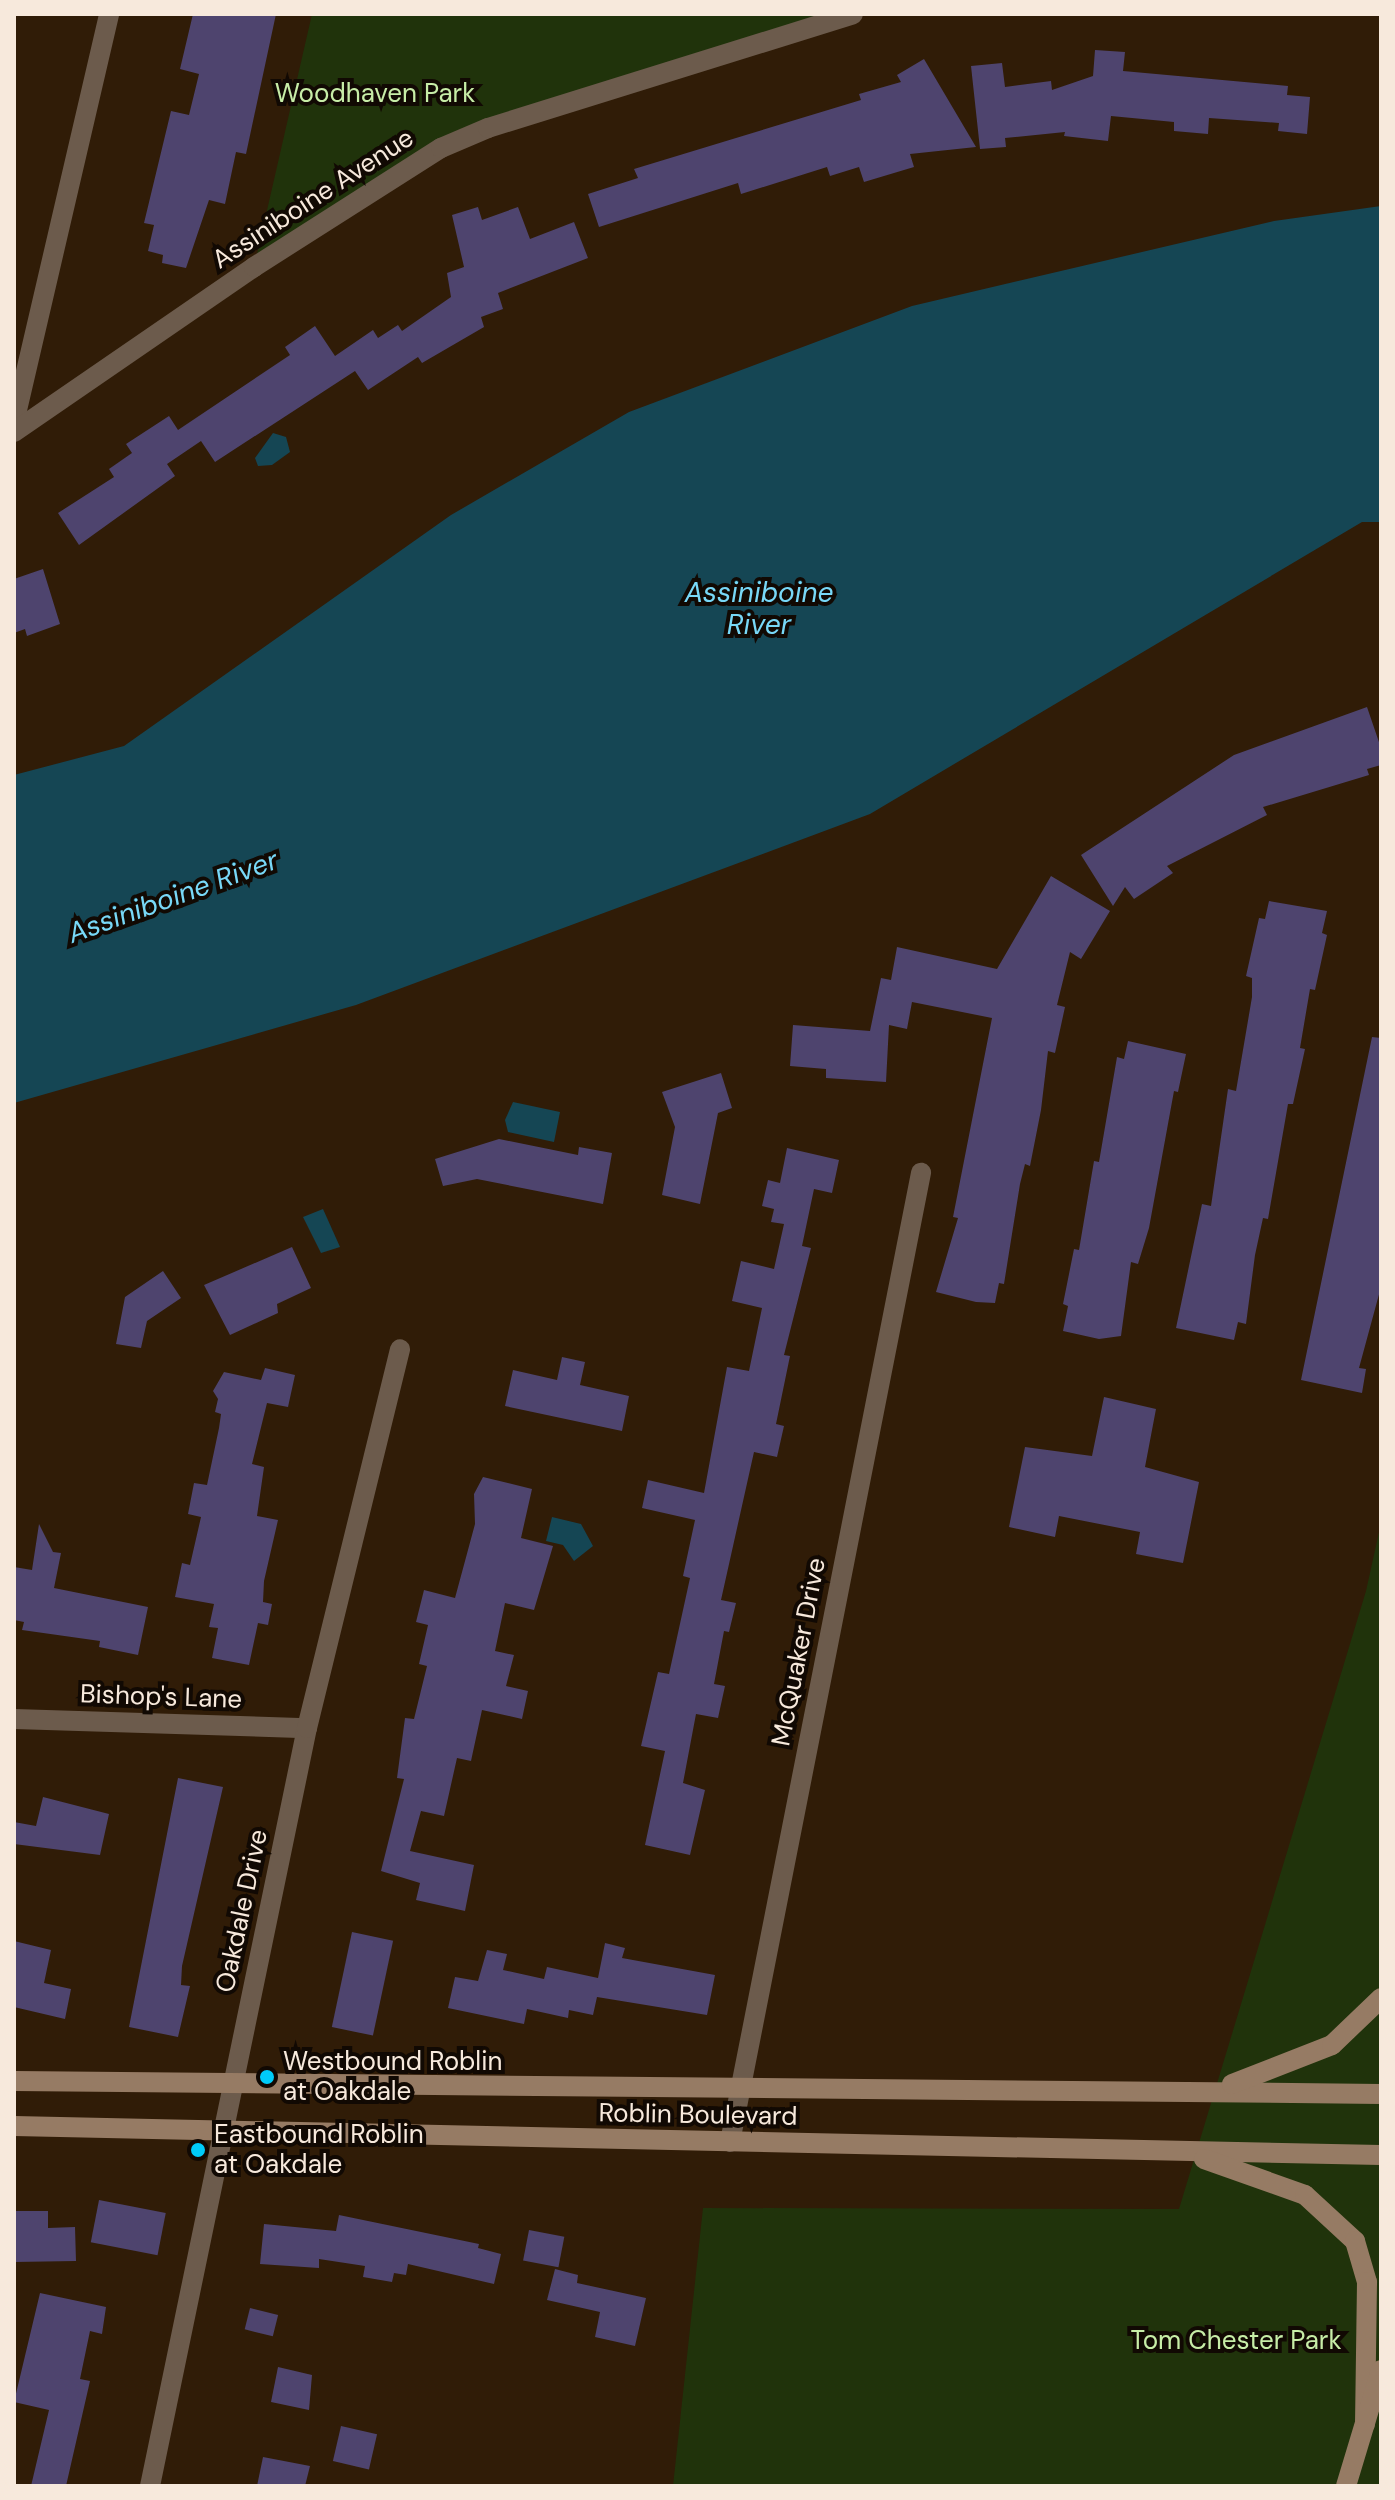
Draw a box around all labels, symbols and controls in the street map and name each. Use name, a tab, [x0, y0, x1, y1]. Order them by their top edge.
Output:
park label: Woodhaven Park	[275, 78, 475, 110]
street label: Assiniboine Avenue	[207, 122, 419, 276]
water label: Assiniboine River	[684, 576, 834, 642]
water label: Assiniboine River	[63, 843, 283, 951]
street label: McQuaker Drive	[765, 1555, 833, 1749]
street label: Bishop's Lane	[79, 1679, 243, 1715]
street label: Oakdale Drive	[209, 1827, 275, 1995]
place label: Westbound Roblin at Oakdale	[283, 2046, 502, 2108]
marker: Westbound Roblin at Oakdale	[258, 2068, 276, 2086]
street label: Roblin Boulevard	[598, 2098, 798, 2132]
place label: Eastbound Roblin at Oakdale	[214, 2119, 424, 2180]
marker: Eastbound Roblin at Oakdale	[189, 2141, 207, 2159]
park label: Tom Chester Park	[1130, 2325, 1342, 2357]

